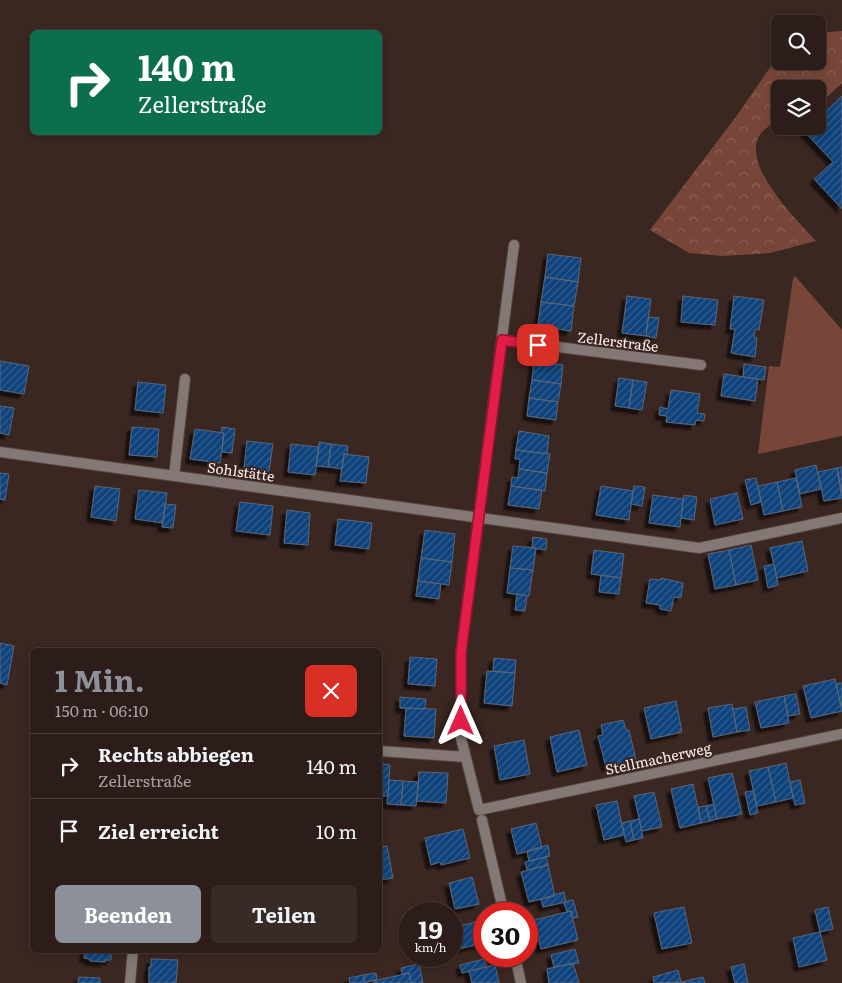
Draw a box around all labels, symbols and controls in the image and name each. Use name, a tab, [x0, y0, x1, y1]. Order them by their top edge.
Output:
map controls	[771, 15, 826, 135]
button: search	[771, 15, 826, 70]
text: 140 m	[138, 40, 236, 92]
icon: right	[55, 50, 120, 115]
button: layers	[771, 80, 826, 135]
text: Zellerstraße	[138, 87, 266, 120]
pin	[517, 324, 559, 366]
street label: Zellerstraße	[576, 326, 660, 356]
icon: arrive	[524, 331, 552, 359]
street label: Sohlstätte	[206, 456, 276, 486]
text: 1 Min.	[55, 657, 145, 701]
button: close	[305, 665, 357, 717]
position arrow	[434, 694, 486, 746]
text: 150 m · 06:10	[55, 698, 148, 722]
street label: Stellmacherweg	[603, 737, 713, 779]
text: Rechts abbiegen	[98, 740, 254, 768]
icon: right	[55, 752, 83, 780]
text: 140 m	[306, 752, 357, 780]
text: Zellerstraße	[98, 768, 191, 792]
icon: arrive	[55, 817, 83, 845]
text: Ziel erreicht	[98, 817, 219, 845]
text: 10 m	[316, 817, 357, 845]
button: Beenden	[55, 885, 201, 943]
button: Teilen	[211, 885, 357, 943]
speed limit sign: 30	[473, 902, 538, 967]
text: 19	[418, 910, 443, 947]
text: km/h	[415, 938, 446, 956]

